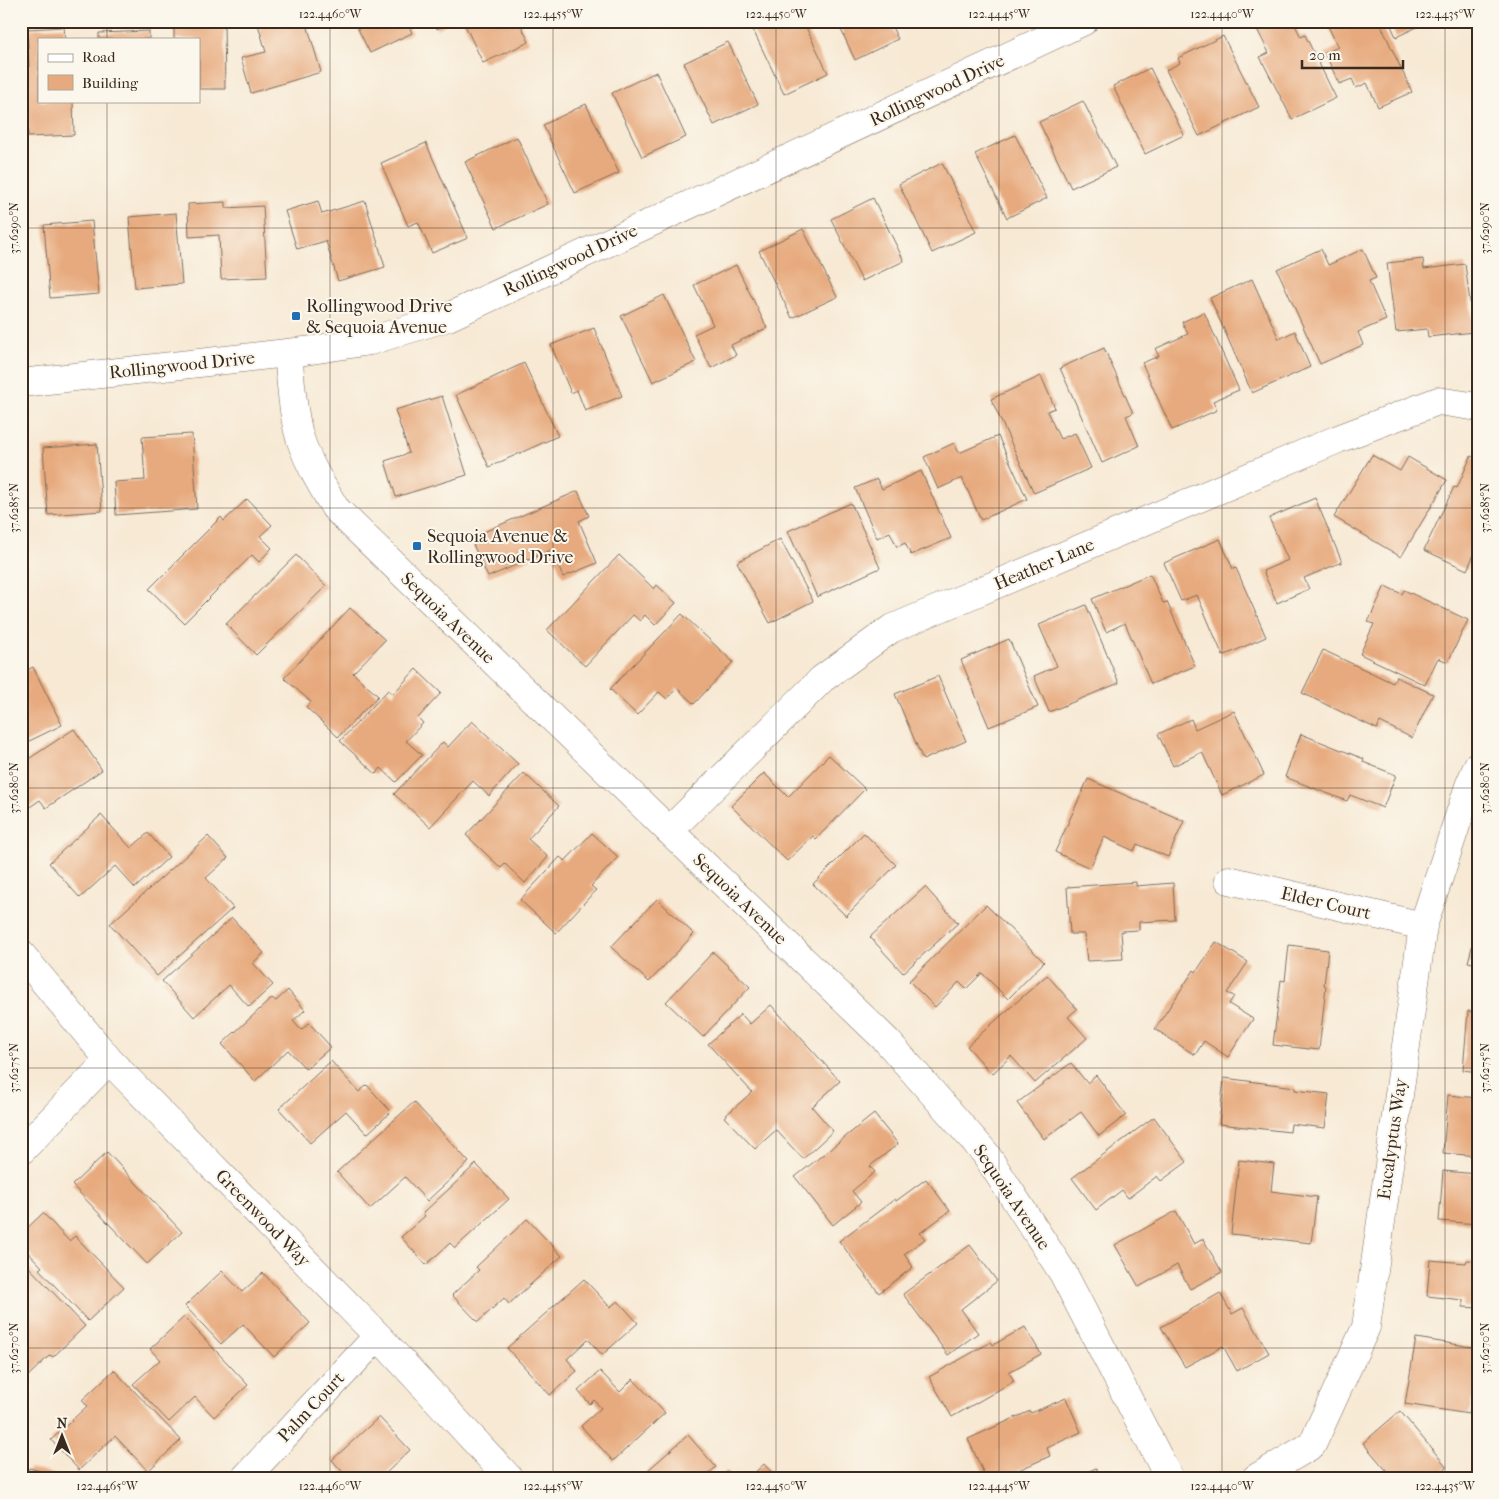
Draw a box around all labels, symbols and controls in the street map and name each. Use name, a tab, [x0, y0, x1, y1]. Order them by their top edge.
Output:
text: 122.4460°W	[299, 7, 363, 21]
text: 122.4455°W	[523, 7, 584, 21]
text: 122.4450°W	[745, 7, 808, 21]
text: 122.4445°W	[968, 7, 1031, 21]
text: 122.4440°W	[1190, 7, 1255, 21]
text: 122.4435°W	[1415, 7, 1476, 21]
legend	[38, 38, 200, 102]
scale bar	[1302, 38, 1403, 70]
text: 20 m	[1309, 46, 1341, 64]
text: Road	[82, 48, 116, 66]
street label: Rollingwood Drive	[866, 50, 1008, 131]
text: Building	[82, 74, 139, 92]
text: 37.6290°N	[7, 202, 21, 254]
text: 37.6290°N	[1478, 202, 1492, 254]
street label: Rollingwood Drive	[499, 220, 641, 301]
place label: Rollingwood Drive & Sequoia Avenue	[306, 296, 453, 338]
marker: Rollingwood Drive & Sequoia Avenue	[290, 310, 302, 322]
street label: Rollingwood Drive	[108, 347, 256, 384]
text: 37.6285°N	[7, 483, 21, 533]
text: 37.6285°N	[1478, 483, 1492, 533]
place label: Sequoia Avenue & Rollingwood Drive	[427, 526, 574, 568]
street label: Heather Lane	[991, 534, 1097, 595]
marker: Sequoia Avenue & Rollingwood Drive	[411, 540, 423, 552]
street label: Sequoia Avenue	[396, 568, 499, 668]
text: 37.6280°N	[7, 762, 21, 814]
text: 37.6280°N	[1478, 762, 1492, 814]
street label: Sequoia Avenue	[688, 849, 791, 949]
street label: Elder Court	[1279, 883, 1373, 924]
text: 37.6275°N	[7, 1043, 21, 1093]
text: 37.6275°N	[1478, 1043, 1492, 1093]
street label: Eucalyptus Way	[1374, 1076, 1412, 1201]
street label: Sequoia Avenue	[969, 1141, 1055, 1254]
street label: Greenwood Way	[211, 1165, 315, 1272]
text: 37.6270°N	[7, 1322, 21, 1374]
text: 37.6270°N	[1478, 1322, 1492, 1374]
street label: Palm Court	[274, 1367, 350, 1447]
north arrow	[38, 1412, 88, 1462]
text: N	[57, 1415, 68, 1432]
text: 122.4465°W	[76, 1479, 139, 1493]
text: 122.4460°W	[299, 1479, 363, 1493]
text: 122.4455°W	[523, 1479, 584, 1493]
text: 122.4450°W	[745, 1479, 808, 1493]
text: 122.4445°W	[968, 1479, 1031, 1493]
text: 122.4440°W	[1190, 1479, 1255, 1493]
text: 122.4435°W	[1415, 1479, 1476, 1493]

